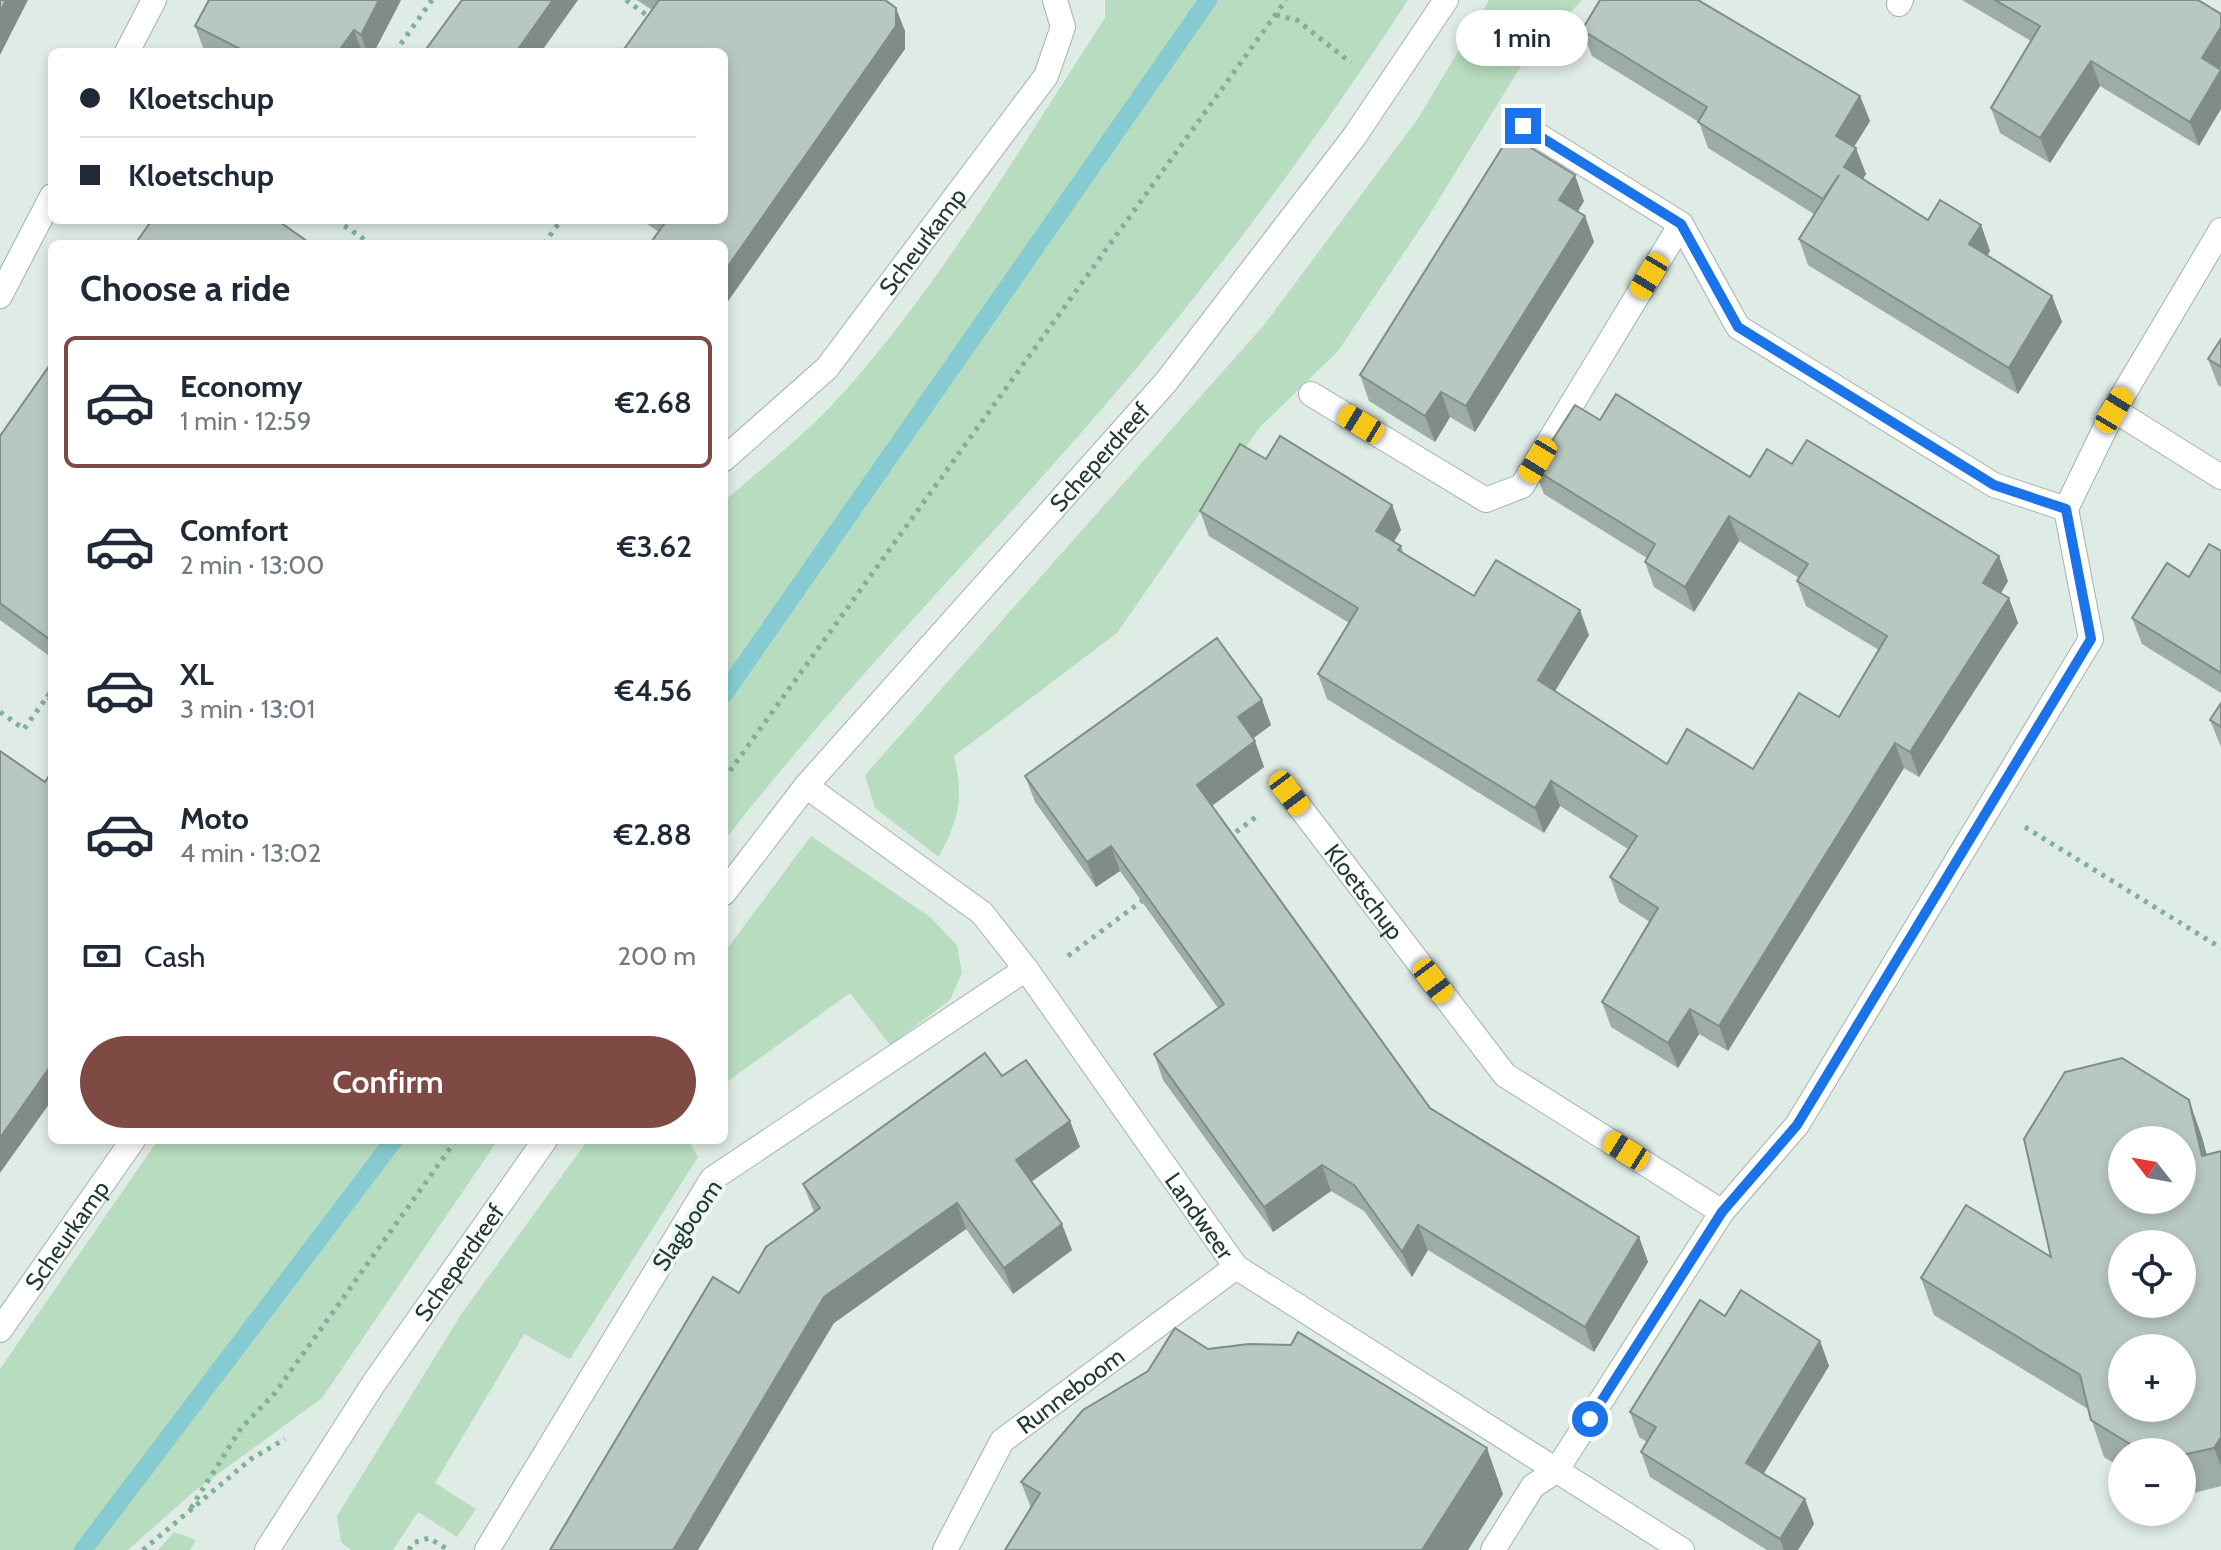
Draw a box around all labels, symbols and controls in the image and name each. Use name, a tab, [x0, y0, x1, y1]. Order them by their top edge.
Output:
callout: 1 min	[1457, 10, 1589, 66]
text: 1 min	[1493, 22, 1551, 54]
text: Kloetschup	[128, 80, 274, 117]
route end	[1505, 108, 1541, 144]
text: Kloetschup	[128, 157, 274, 194]
street label: Scheurkamp	[872, 182, 972, 301]
car	[1626, 249, 1672, 303]
text: Choose a ride	[80, 266, 290, 310]
icon: car	[84, 366, 156, 438]
text: Economy	[180, 368, 303, 405]
car	[2091, 383, 2137, 437]
text: €2.68	[615, 384, 692, 421]
street label: Scheperdreef	[1043, 396, 1156, 517]
car	[1334, 401, 1388, 447]
text: 1 min · 12:59	[180, 405, 311, 437]
car	[1515, 433, 1561, 487]
icon: car	[84, 510, 156, 582]
text: Comfort	[180, 512, 288, 549]
text: €3.62	[617, 528, 692, 565]
text: 2 min · 13:00	[180, 549, 324, 581]
icon: car	[84, 654, 156, 726]
text: XL	[180, 656, 214, 693]
text: €4.56	[615, 672, 692, 709]
text: 3 min · 13:01	[180, 693, 315, 725]
car	[1265, 767, 1313, 819]
icon: car	[84, 798, 156, 870]
text: Moto	[180, 800, 249, 837]
text: €2.88	[614, 816, 692, 853]
text: 4 min · 13:02	[180, 837, 321, 869]
street label: Kloetschup	[1319, 838, 1410, 945]
icon: cash	[80, 934, 124, 978]
text: Cash	[144, 938, 206, 975]
text: 200 m	[617, 940, 696, 972]
car	[1409, 955, 1457, 1007]
button: Confirm	[80, 1036, 696, 1128]
north arrow	[2108, 1126, 2196, 1214]
map controls	[2108, 1126, 2196, 1526]
car	[1599, 1128, 1653, 1174]
street label: Landweer	[1159, 1167, 1241, 1265]
street label: Slagboom	[646, 1174, 728, 1276]
street label: Scheurkamp	[18, 1175, 115, 1295]
street label: Scheperdreef	[408, 1198, 510, 1326]
button: locate	[2108, 1230, 2196, 1318]
button: +	[2108, 1334, 2196, 1422]
street label: Runneboom	[1011, 1341, 1130, 1440]
route start	[1572, 1401, 1608, 1437]
button: −	[2108, 1438, 2196, 1526]

